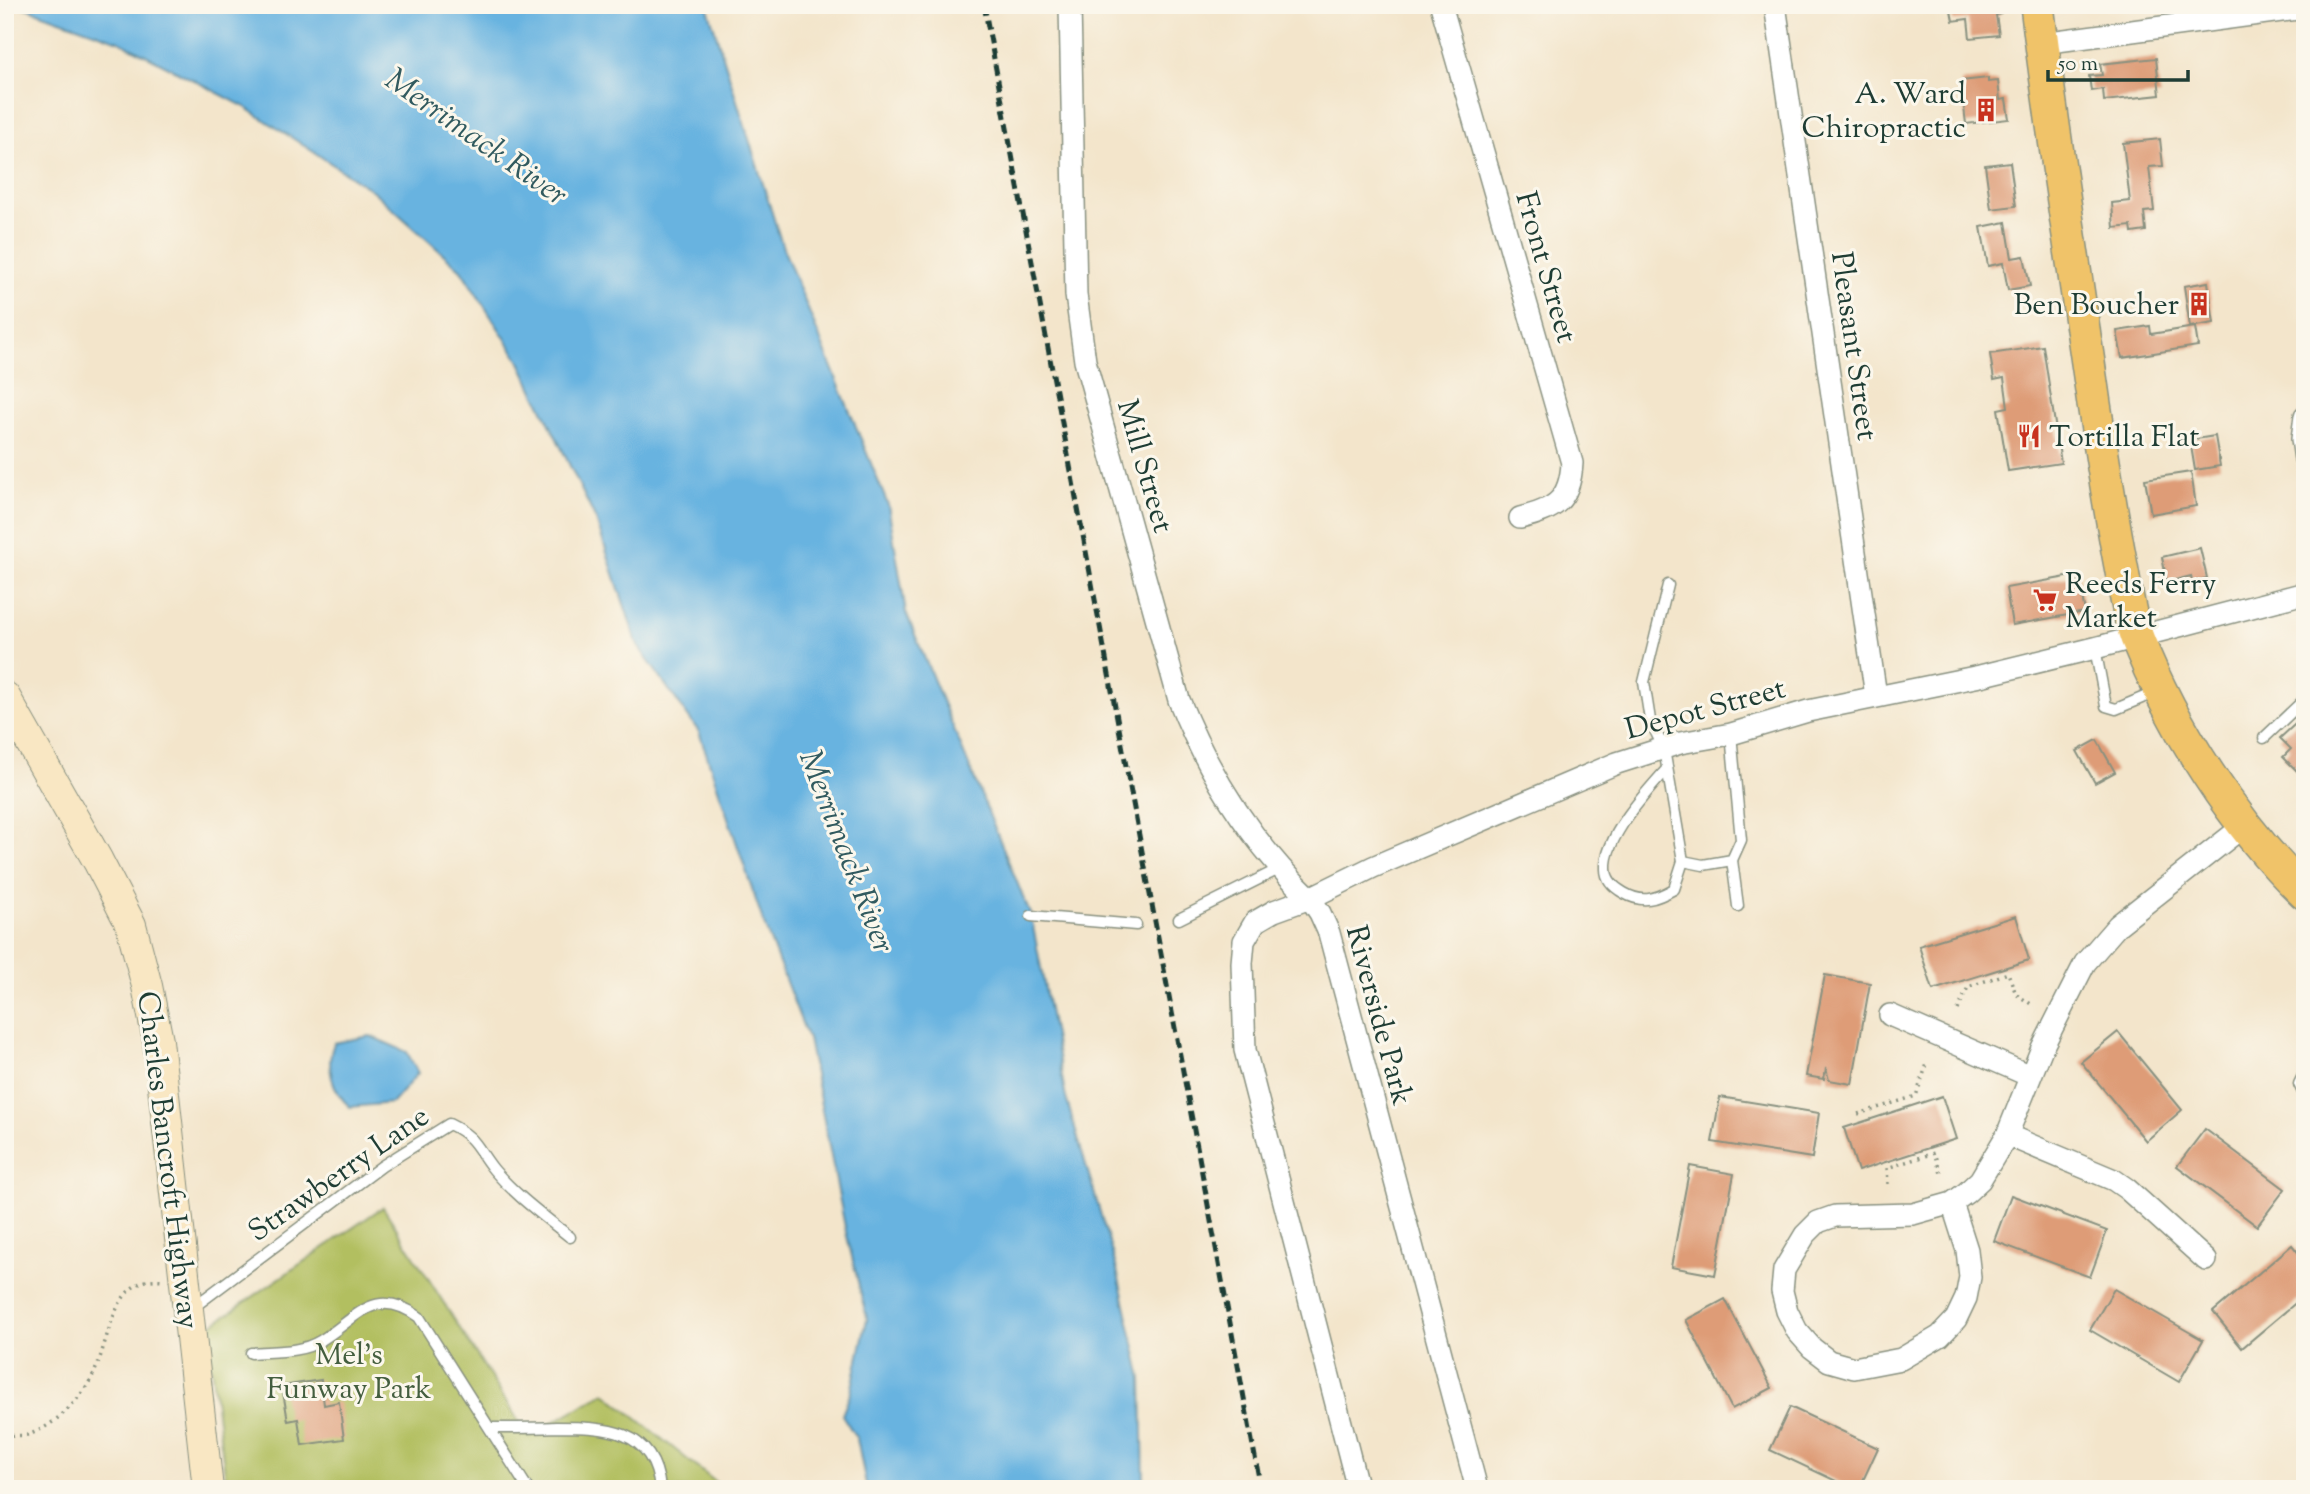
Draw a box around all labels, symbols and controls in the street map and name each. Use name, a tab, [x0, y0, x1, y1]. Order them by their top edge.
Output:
scale bar	[2048, 38, 2188, 82]
text: 50 m	[2057, 50, 2098, 80]
water label: Merrimack River	[375, 58, 576, 219]
place label: A. Ward Chiropractic	[1802, 74, 1966, 151]
building icon: A. Ward Chiropractic	[1972, 96, 2000, 124]
street label: Front Street	[1503, 187, 1587, 348]
street label: Pleasant Street	[1818, 249, 1887, 443]
place label: Ben Boucher	[2013, 285, 2179, 328]
building icon: Ben Boucher	[2185, 290, 2213, 318]
street label: Mill Street	[1104, 395, 1183, 538]
place label: Tortilla Flat	[2049, 417, 2200, 460]
restaurant icon: Tortilla Flat	[2015, 422, 2043, 450]
place label: Reeds Ferry Market	[2065, 564, 2216, 641]
supermarket icon: Reeds Ferry Market	[2031, 586, 2059, 614]
street label: Depot Street	[1621, 668, 1791, 752]
water label: Merrimack River	[785, 744, 905, 960]
street label: Riverside Park	[1333, 921, 1422, 1110]
street label: Charles Bancroft Highway	[124, 989, 209, 1332]
street label: Strawberry Lane	[240, 1096, 439, 1254]
park label: Mel's Funway Park	[267, 1335, 431, 1412]

